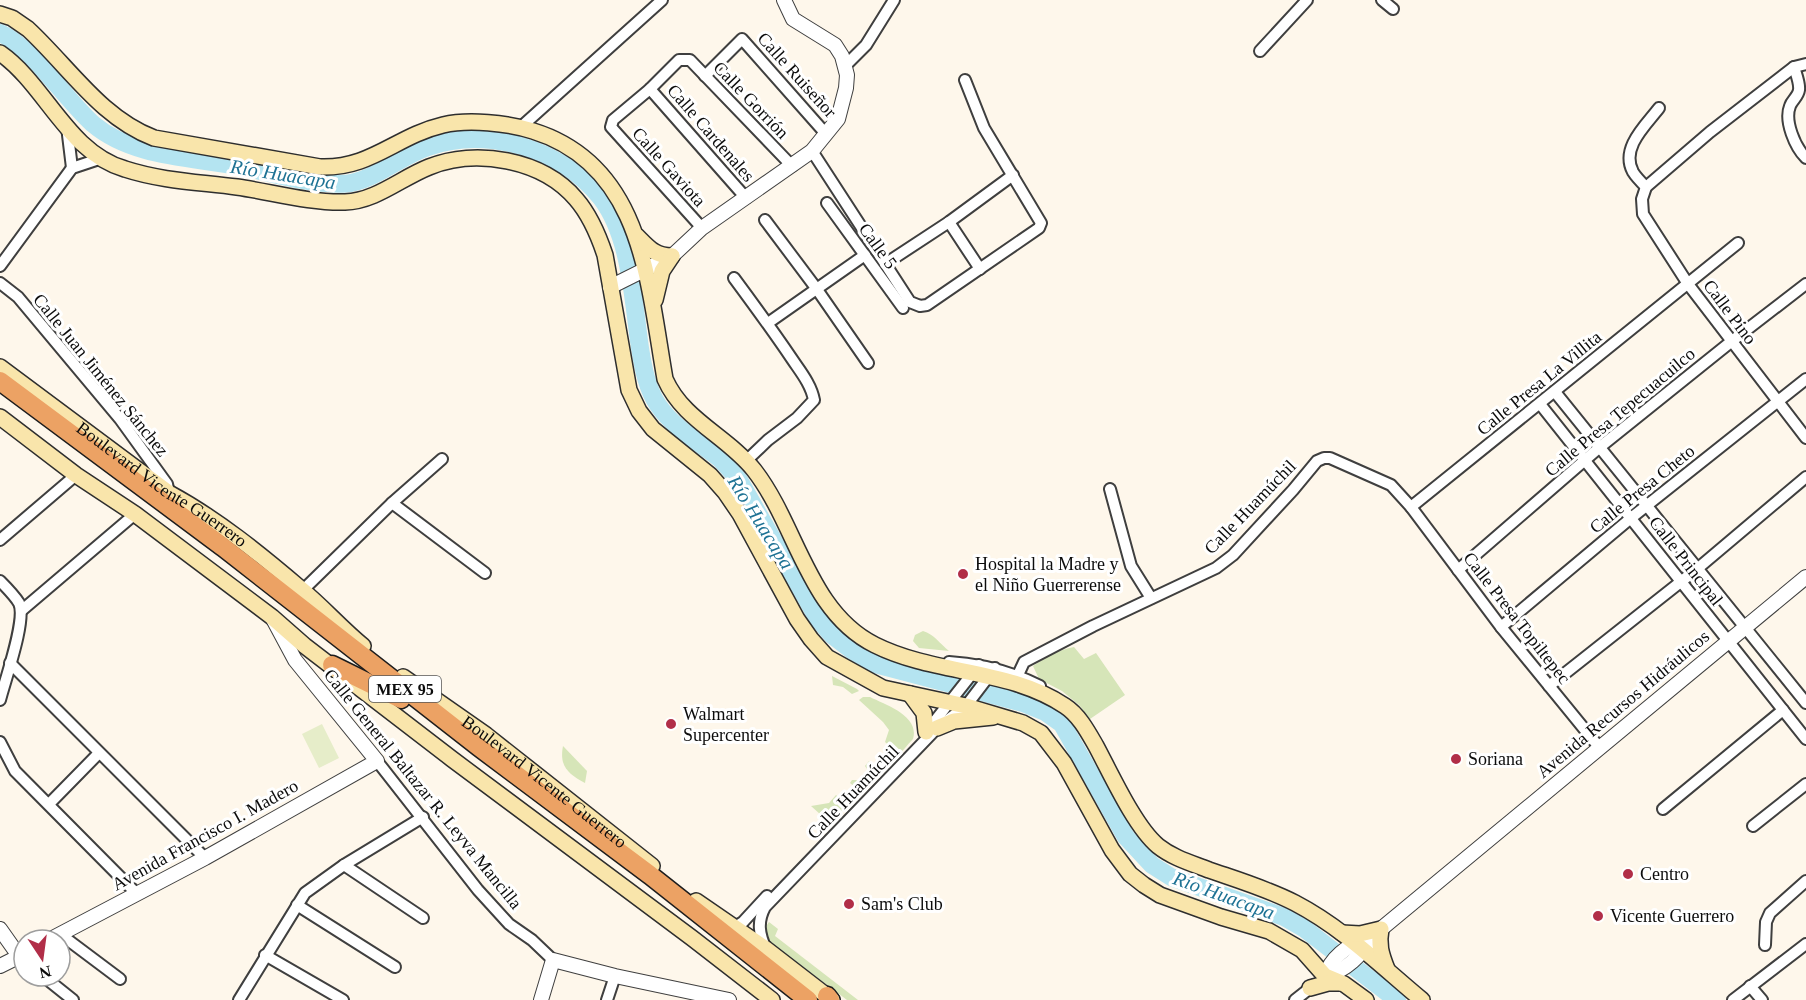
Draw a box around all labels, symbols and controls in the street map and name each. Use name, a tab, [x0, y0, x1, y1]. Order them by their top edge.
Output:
street label: Calle Ruiseñor	[754, 28, 840, 122]
street label: Calle Gorrión	[709, 57, 793, 143]
street label: Calle Cardenales	[663, 80, 759, 186]
street label: Calle Gaviota	[628, 123, 710, 211]
water label: Río Huacapa	[228, 155, 337, 194]
street label: Calle 5	[855, 219, 901, 273]
street label: Calle Pino	[1699, 276, 1761, 348]
street label: Calle Juan Jiménez Sánchez	[29, 290, 173, 460]
street label: Calle Presa La Villita	[1473, 327, 1605, 439]
street label: Calle Presa Tepecuacuilco	[1541, 343, 1699, 481]
street label: Boulevard Vicente Guerrero	[73, 418, 251, 551]
street label: Calle Presa Cheto	[1586, 441, 1698, 537]
street label: Calle Huamúchil	[1200, 456, 1300, 558]
water label: Río Huacapa	[722, 470, 798, 573]
street label: Calle Principal	[1645, 512, 1727, 610]
street label: Calle Presa Topiltepec	[1459, 548, 1575, 688]
place label: Hospital la Madre y el Niño Guerrerense	[975, 554, 1121, 595]
marker: Hospital la Madre y el Niño Guerrerense	[956, 567, 970, 581]
street label: Avenida Recursos Hidráulicos	[1533, 626, 1713, 782]
street label: Calle General Baltazar R. Leyva Mancilla	[320, 665, 526, 913]
road number: MEX 95	[369, 676, 441, 702]
place label: Walmart Supercenter	[683, 704, 769, 745]
street label: Boulevard Vicente Guerrero	[458, 711, 631, 852]
marker: Walmart Supercenter	[664, 717, 678, 731]
street label: Calle Huamúchil	[803, 741, 903, 843]
place label: Soriana	[1468, 749, 1523, 769]
marker: Soriana	[1449, 752, 1463, 766]
street label: Avenida Francisco I. Madero	[108, 775, 302, 895]
place label: Centro	[1640, 864, 1689, 884]
water label: Río Huacapa	[1169, 866, 1278, 924]
marker: Centro	[1621, 867, 1635, 881]
place label: Sam's Club	[861, 894, 943, 914]
marker: Sam's Club	[842, 897, 856, 911]
place label: Vicente Guerrero	[1610, 906, 1734, 926]
marker: Vicente Guerrero	[1591, 909, 1605, 923]
north arrow	[12, 928, 72, 988]
text: N	[37, 963, 53, 982]

